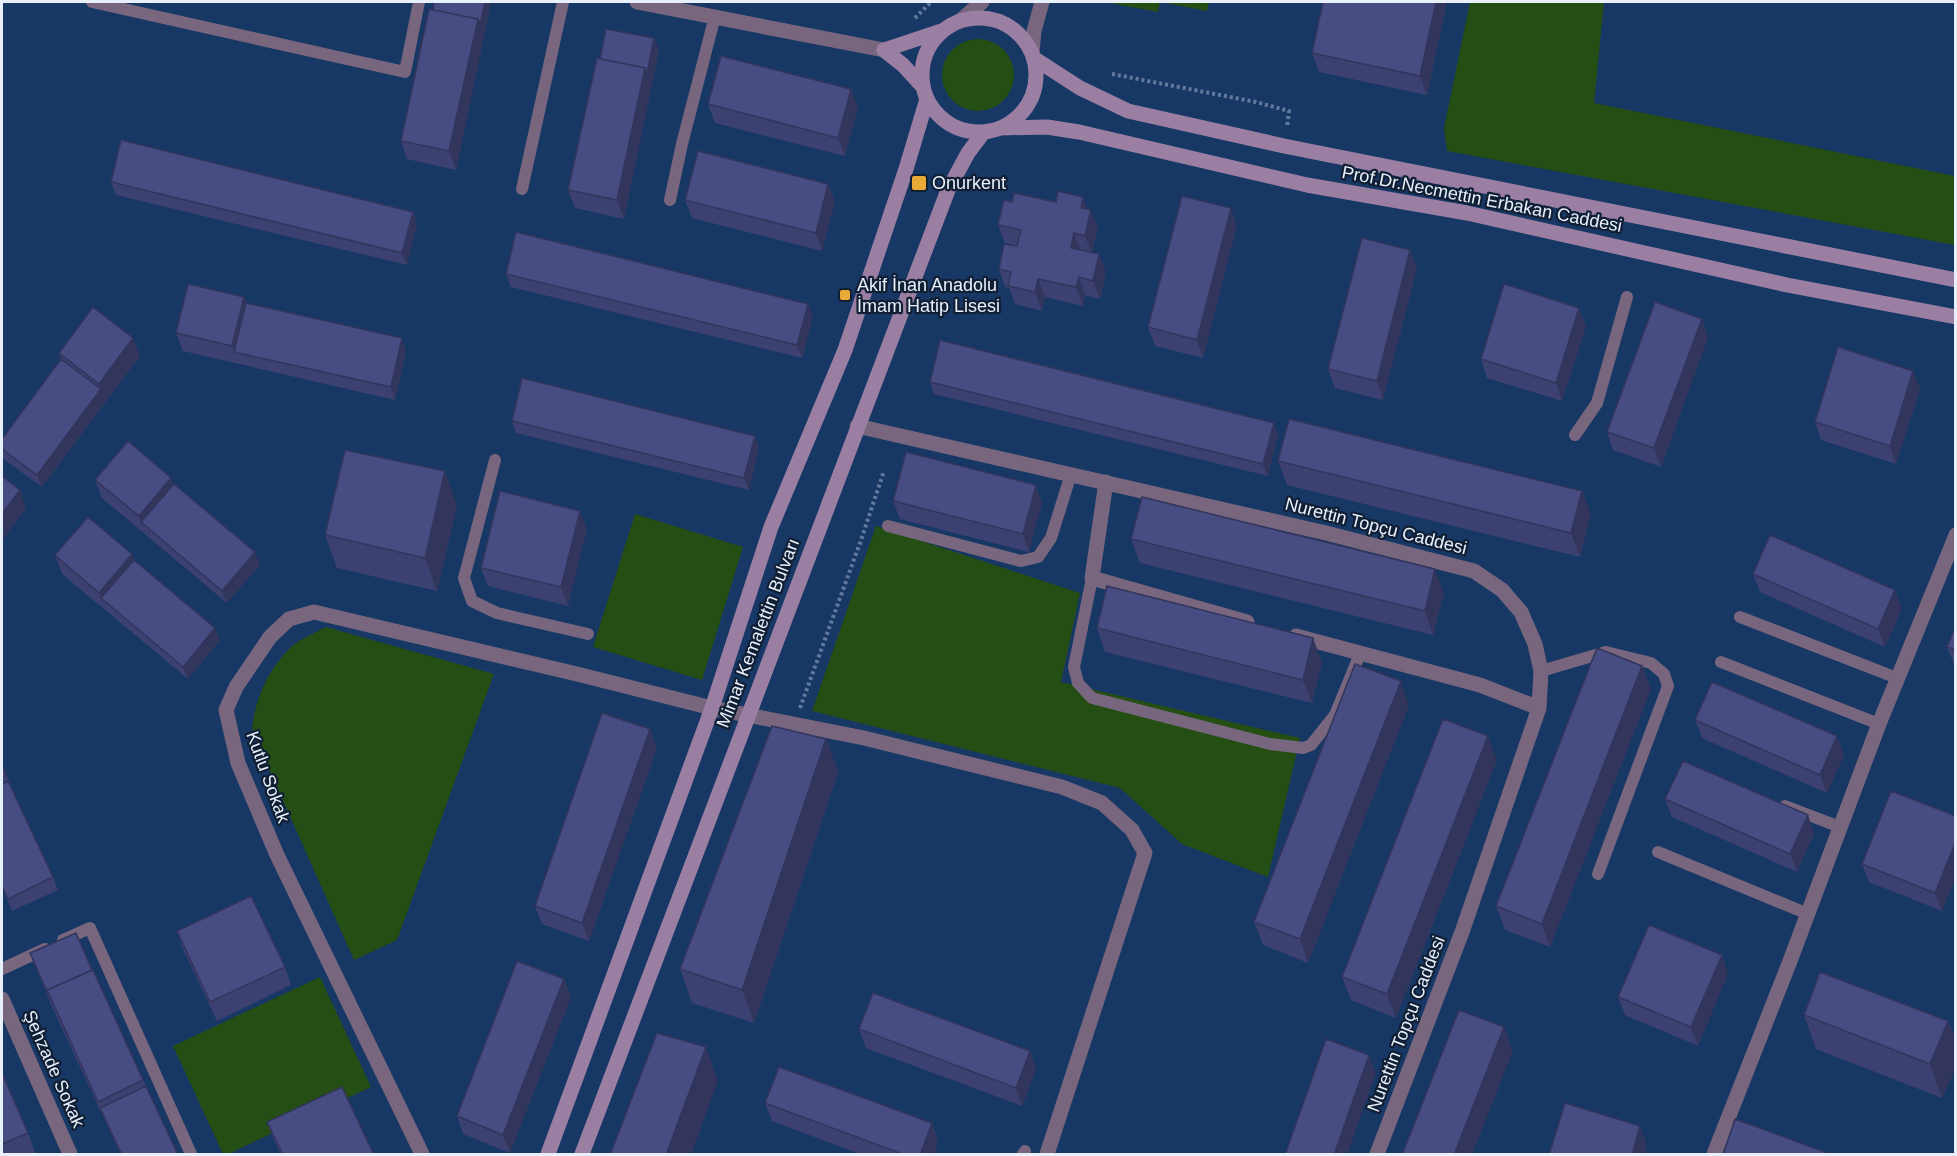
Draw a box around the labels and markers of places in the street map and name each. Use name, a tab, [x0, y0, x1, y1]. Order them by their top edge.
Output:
place label: Onurkent	[932, 173, 1006, 193]
marker: Onurkent	[910, 174, 928, 192]
place label: Akif İnan Anadolu İmam Hatip Lisesi	[857, 275, 1000, 316]
marker: Akif İnan Anadolu İmam Hatip Lisesi	[838, 288, 852, 302]

